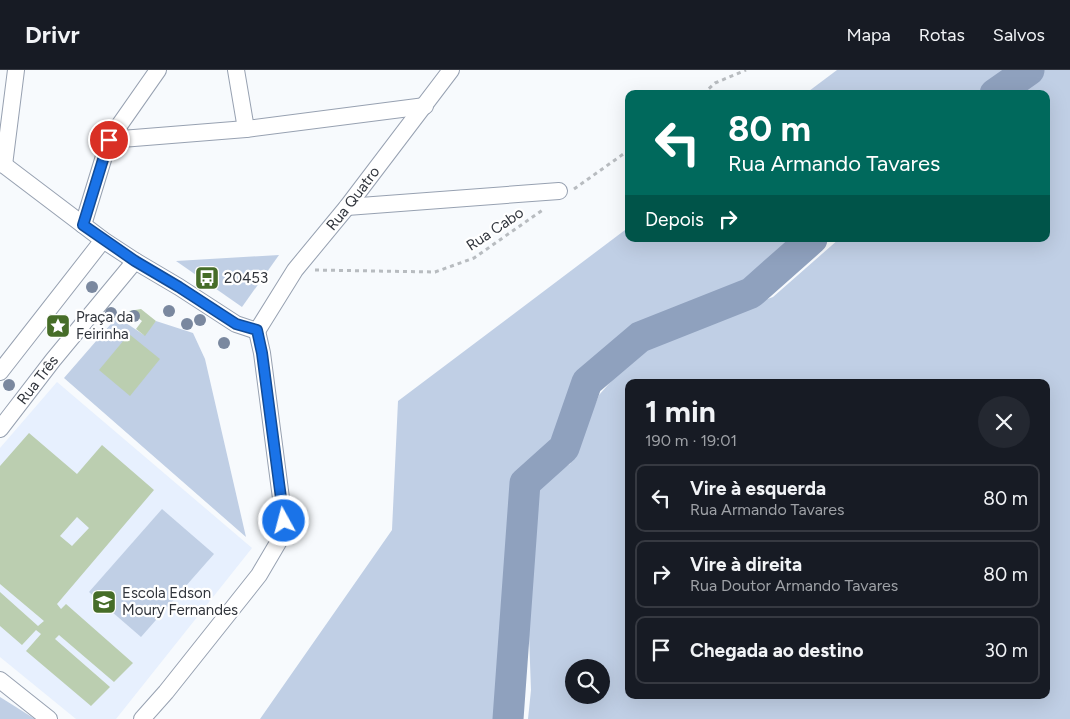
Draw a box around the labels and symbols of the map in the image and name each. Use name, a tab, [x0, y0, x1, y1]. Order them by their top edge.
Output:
pin	[88, 119, 130, 161]
street label: Rua Quatro	[322, 163, 384, 234]
street label: Rua Cabo	[463, 203, 527, 255]
bus stop icon: 20453	[194, 265, 220, 291]
place label: 20453	[224, 269, 268, 287]
place label: Praça da Feirinha	[76, 308, 133, 343]
place icon: Praça da Feirinha	[45, 313, 71, 339]
street label: Rua Três	[13, 352, 62, 408]
position arrow	[257, 494, 309, 546]
place label: Escola Edson Moury Fernandes	[122, 584, 238, 619]
school or university icon: Escola Edson Moury Fernandes	[91, 589, 117, 615]

